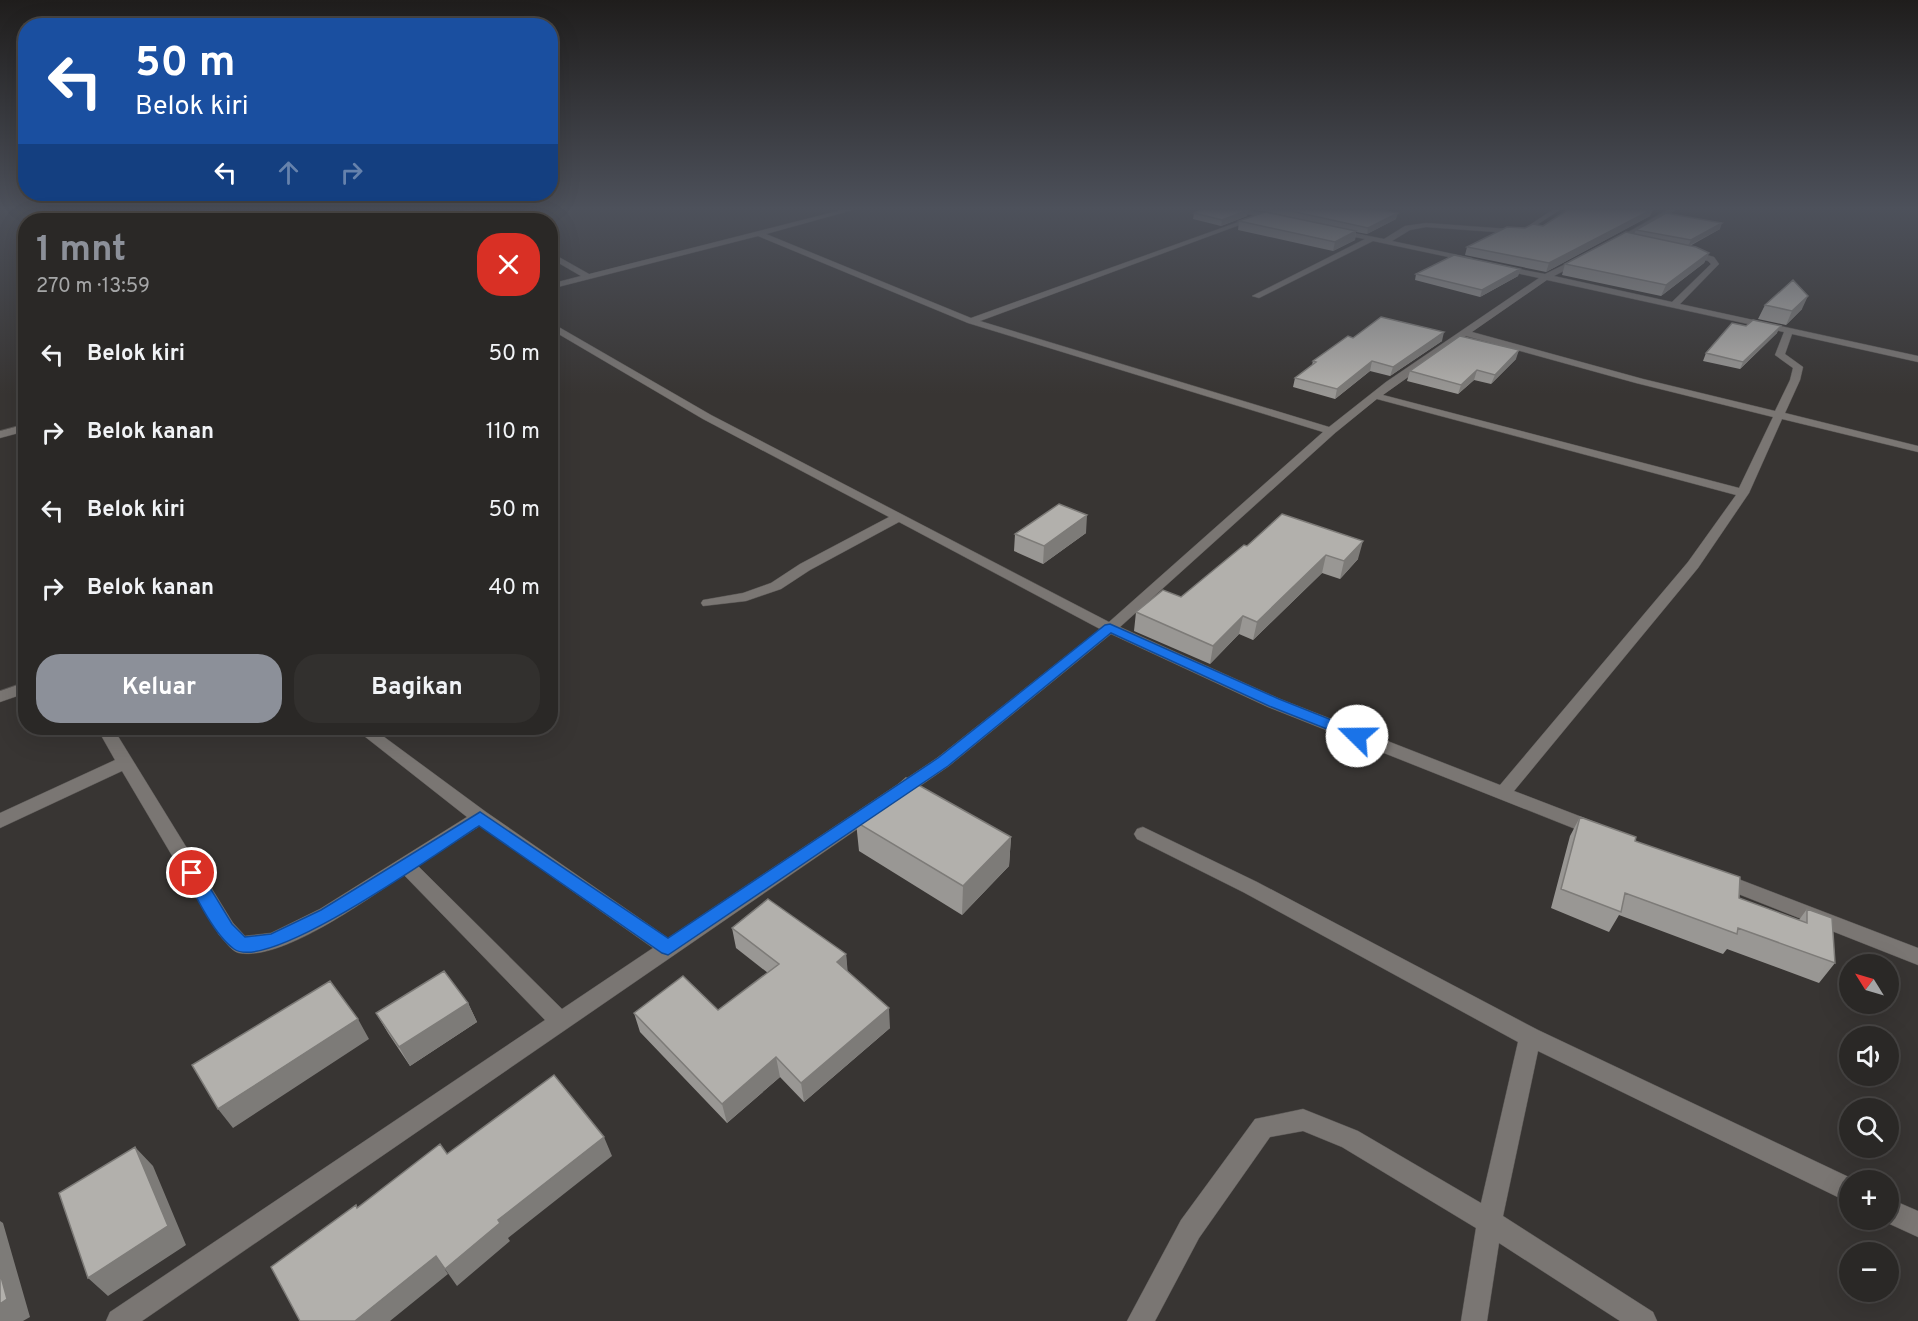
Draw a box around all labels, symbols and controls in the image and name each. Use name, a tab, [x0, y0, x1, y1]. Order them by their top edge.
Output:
text: 50 m	[135, 38, 236, 91]
icon: left	[36, 42, 114, 120]
text: Belok kiri	[135, 90, 249, 124]
icon: left	[209, 156, 242, 189]
icon: ahead	[272, 156, 305, 189]
icon: right	[335, 156, 368, 189]
text: 1 mnt	[36, 228, 126, 274]
button: close	[477, 233, 540, 296]
text: 270 m · 13:59	[36, 274, 150, 300]
icon: left	[36, 338, 69, 371]
text: Belok kiri	[87, 341, 185, 368]
text: 50 m	[488, 341, 540, 368]
icon: right	[36, 416, 69, 449]
text: Belok kanan	[87, 419, 214, 446]
text: 110 m	[486, 419, 540, 446]
icon: left	[36, 494, 69, 527]
text: Belok kiri	[87, 497, 185, 524]
text: 50 m	[488, 497, 540, 524]
icon: right	[36, 572, 69, 605]
text: Belok kanan	[87, 575, 214, 602]
text: 40 m	[488, 575, 540, 602]
button: Keluar	[36, 654, 282, 723]
button: Bagikan	[294, 654, 540, 723]
position arrow	[1325, 704, 1389, 768]
pin	[166, 847, 217, 898]
icon: arrive	[175, 856, 208, 889]
north arrow	[1839, 954, 1899, 1014]
map controls	[1839, 954, 1899, 1302]
button: sound	[1839, 1026, 1899, 1086]
button: search	[1839, 1098, 1899, 1158]
button: +	[1839, 1170, 1899, 1230]
button: −	[1839, 1242, 1899, 1302]

